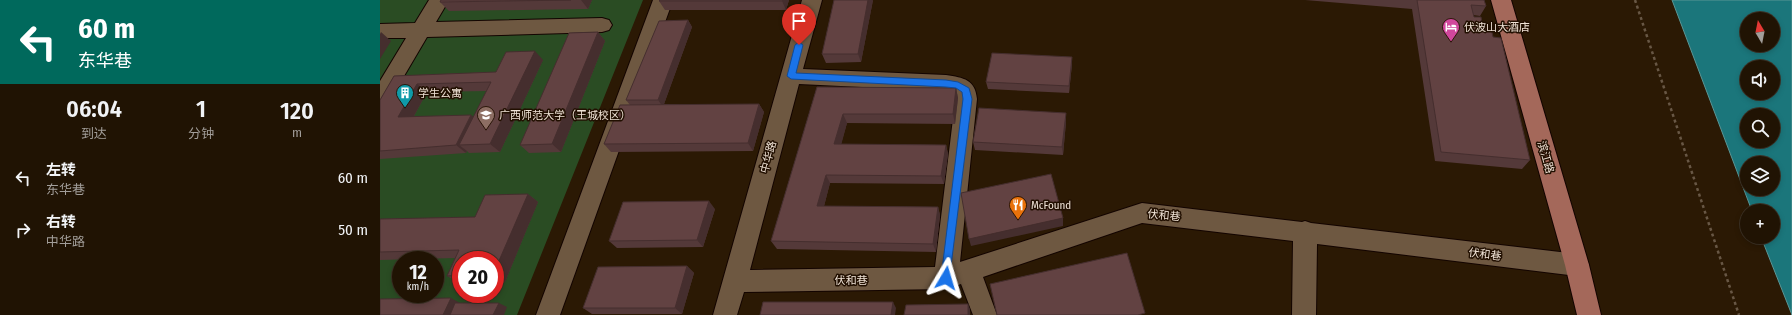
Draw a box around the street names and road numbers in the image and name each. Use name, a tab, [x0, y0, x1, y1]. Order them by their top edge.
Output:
street label: 滨江路	[1535, 139, 1556, 175]
street label: 中华路	[758, 140, 779, 175]
street label: 伏和巷	[1147, 208, 1181, 223]
street label: 伏和巷	[1468, 246, 1502, 263]
street label: 伏和巷	[835, 274, 868, 287]

